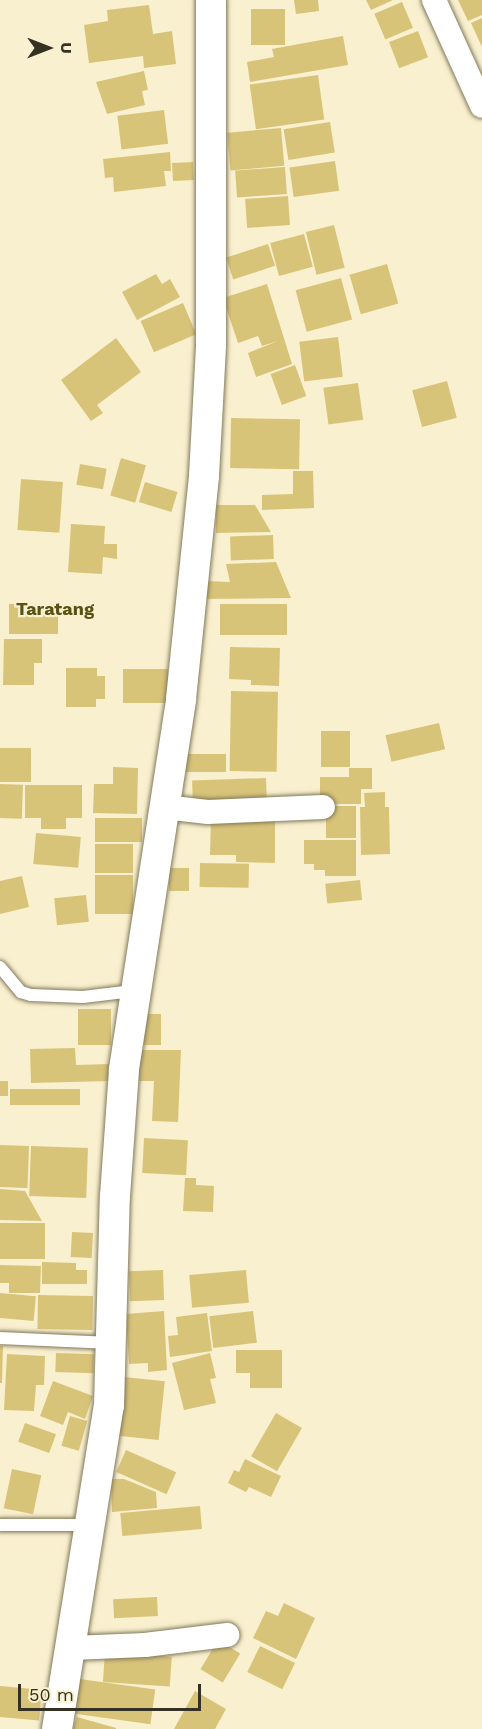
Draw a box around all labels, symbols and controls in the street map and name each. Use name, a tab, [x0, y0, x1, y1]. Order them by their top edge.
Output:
north arrow	[18, 18, 78, 78]
text: U	[57, 42, 76, 54]
district label: Taratang	[16, 598, 94, 620]
scale bar	[21, 1672, 204, 1710]
text: 50 m	[29, 1684, 74, 1705]

